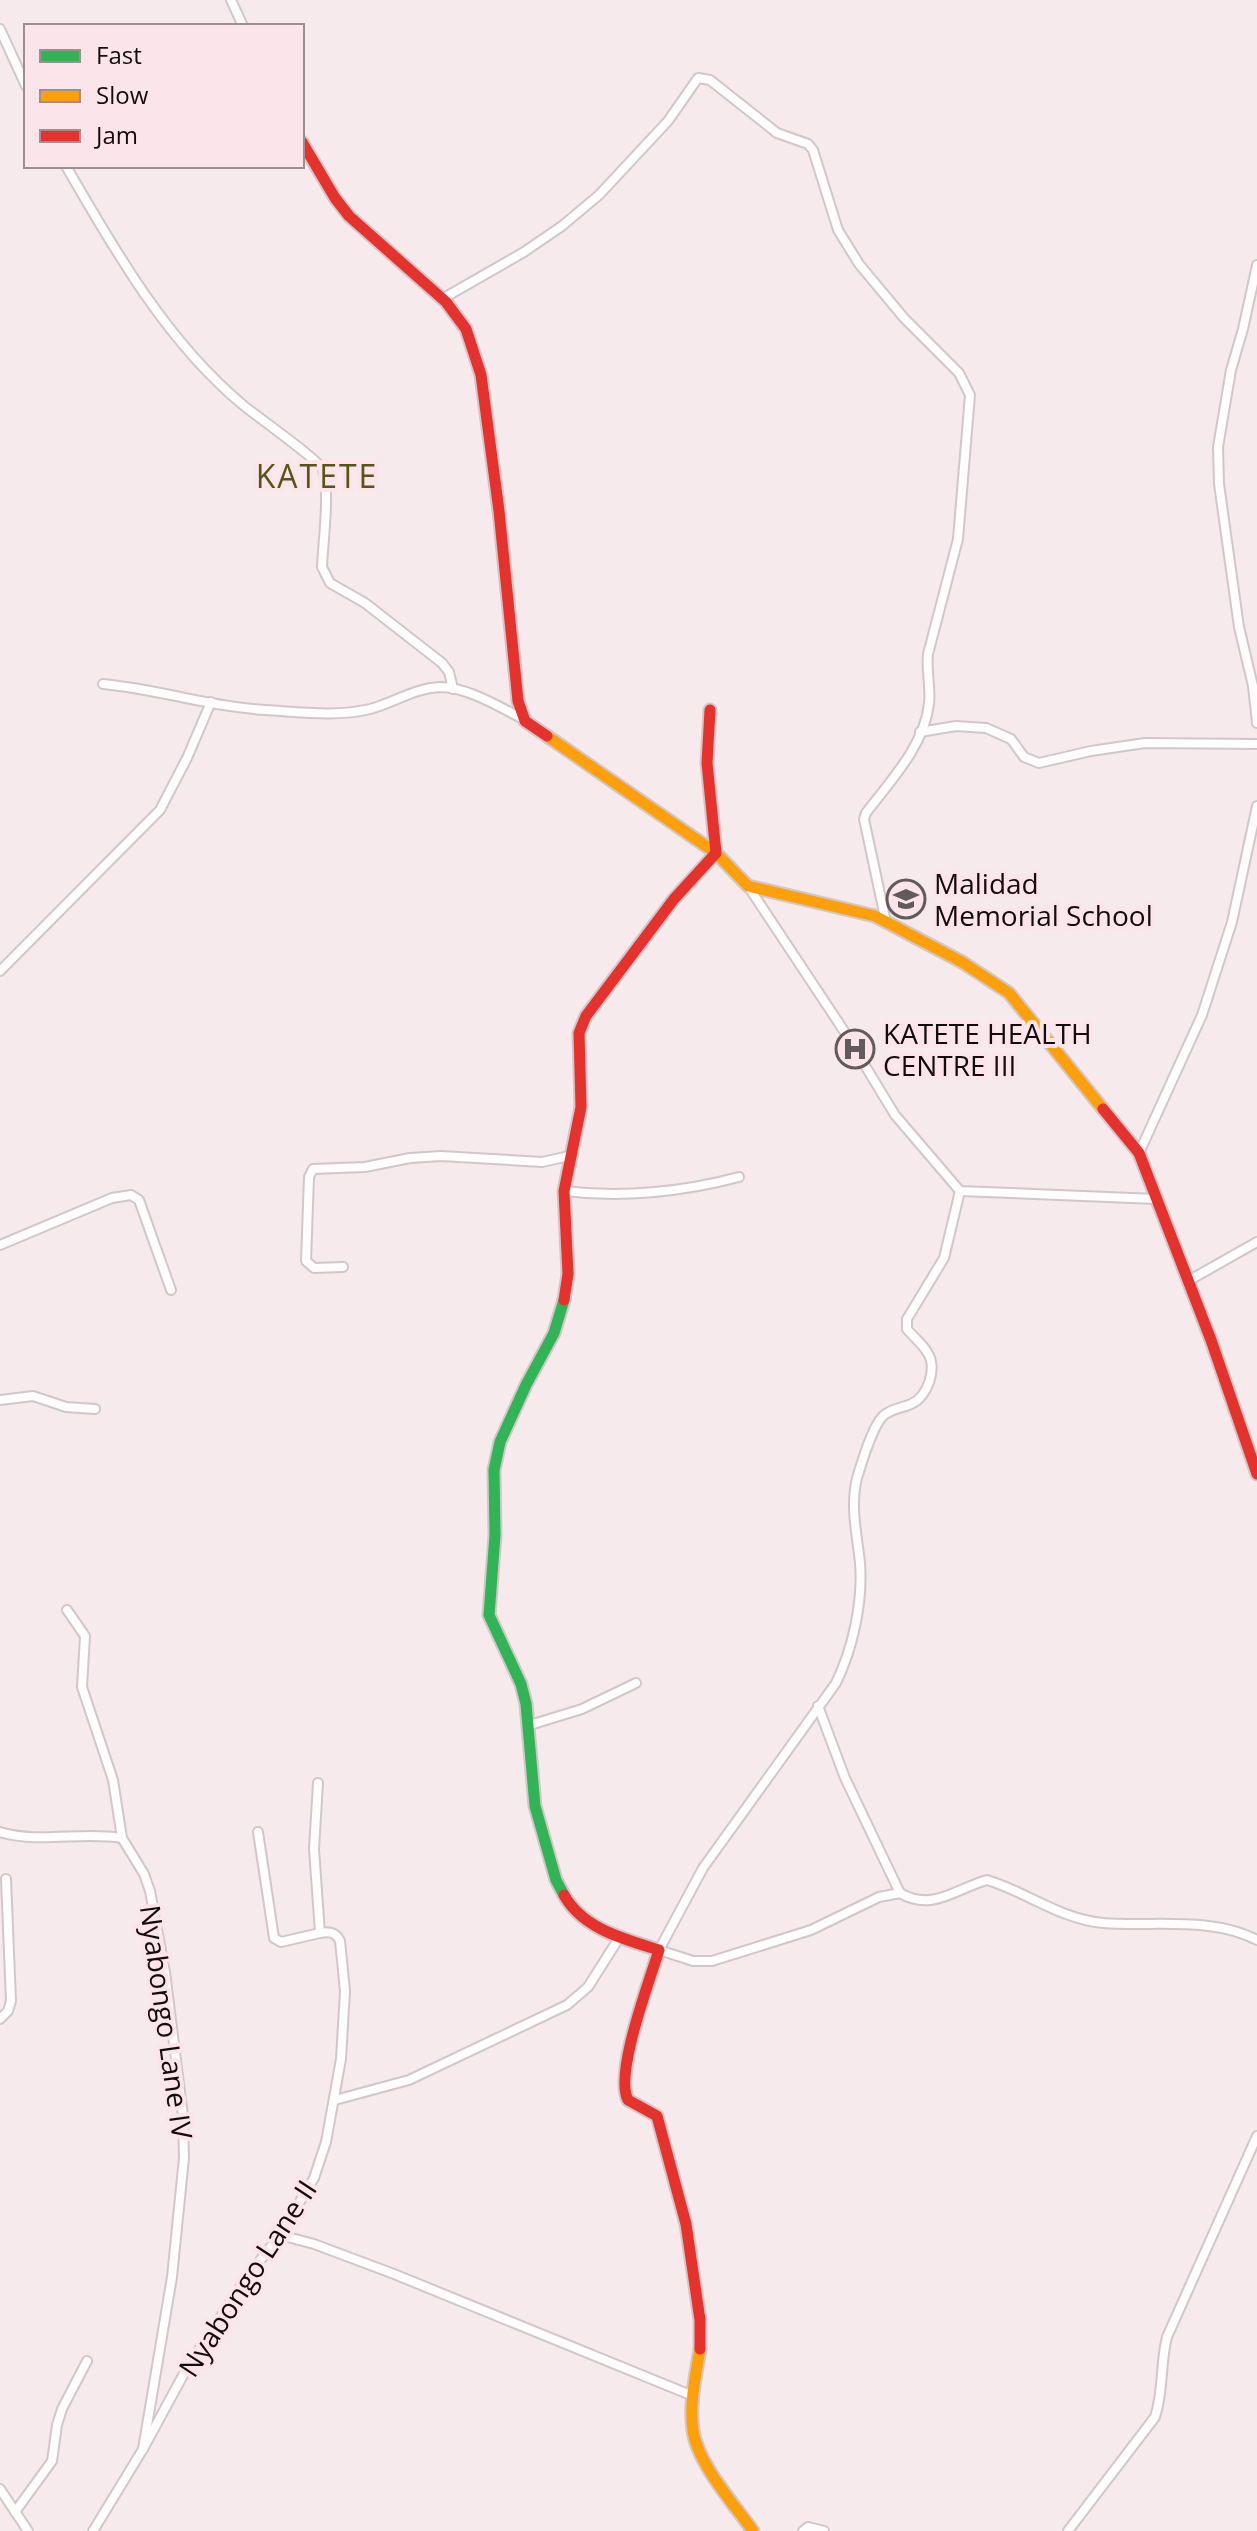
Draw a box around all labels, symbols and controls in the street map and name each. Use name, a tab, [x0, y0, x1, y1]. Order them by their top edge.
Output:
legend	[24, 24, 304, 168]
text: Fast	[96, 38, 142, 71]
text: Slow	[96, 78, 149, 111]
text: Jam	[94, 118, 138, 151]
district label: KATETE	[256, 454, 378, 497]
place label: Malidad Memorial School	[934, 864, 1153, 934]
school or university icon: Malidad Memorial School	[885, 878, 927, 920]
place label: KATETE HEALTH CENTRE III	[883, 1014, 1092, 1084]
hospital icon: KATETE HEALTH CENTRE III	[834, 1028, 876, 1070]
street label: Nyabongo Lane IV	[132, 1903, 202, 2142]
street label: Nyabongo Lane II	[169, 2172, 325, 2384]

